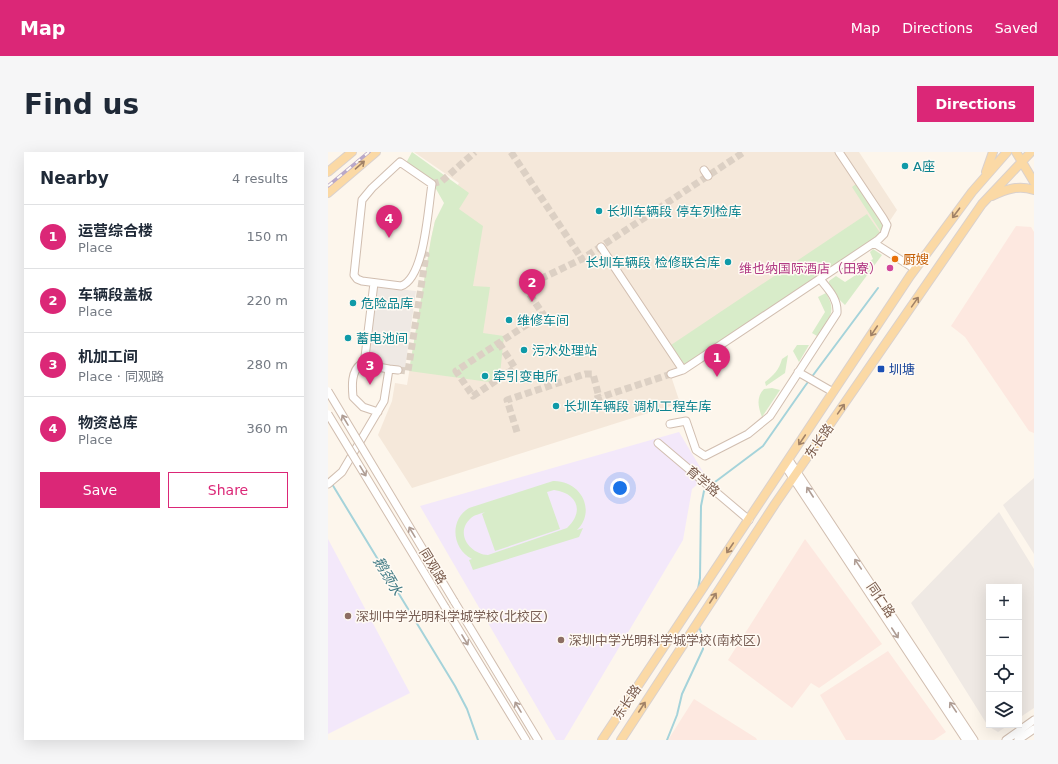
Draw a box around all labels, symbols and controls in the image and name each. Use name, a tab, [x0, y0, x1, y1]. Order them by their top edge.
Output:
text: Map	[20, 17, 65, 39]
text: Map	[851, 20, 880, 36]
text: Directions	[902, 20, 973, 36]
text: Saved	[995, 20, 1038, 36]
button: Directions	[917, 86, 1034, 122]
text: Find us	[24, 88, 139, 121]
place label: A座	[913, 159, 935, 174]
one-way arrow	[354, 161, 365, 170]
marker: A座	[900, 161, 910, 171]
text: Nearby	[40, 168, 109, 188]
text: 4 results	[232, 171, 288, 186]
place label: 长圳车辆段 停车列检库	[607, 204, 741, 219]
pin: 4	[376, 205, 402, 238]
marker: 长圳车辆段 停车列检库	[594, 206, 604, 216]
one-way arrow	[952, 208, 960, 219]
text: 运营综合楼	[78, 222, 153, 240]
text: 1	[48, 229, 58, 244]
text: 150 m	[246, 229, 288, 244]
text: Place	[78, 240, 113, 255]
place label: 厨嫂	[903, 252, 929, 267]
marker: 厨嫂	[890, 254, 900, 264]
place label: 长圳车辆段 检修联合库	[586, 255, 720, 270]
marker: 长圳车辆段 检修联合库	[723, 257, 733, 267]
place label: 维也纳国际酒店（田寮）	[739, 261, 882, 276]
marker: 维也纳国际酒店（田寮）	[885, 263, 895, 273]
pin: 2	[519, 269, 545, 302]
text: 车辆段盖板	[78, 286, 153, 304]
text: 2	[48, 293, 58, 308]
text: 220 m	[246, 293, 288, 308]
place label: 危险品库	[361, 296, 413, 311]
one-way arrow	[911, 297, 919, 308]
marker: 危险品库	[348, 298, 358, 308]
text: Place	[78, 304, 113, 319]
place label: 维修车间	[517, 313, 569, 328]
marker: 维修车间	[504, 315, 514, 325]
one-way arrow	[870, 326, 878, 337]
place label: 蓄电池间	[356, 331, 408, 346]
marker: 蓄电池间	[343, 333, 353, 343]
place label: 污水处理站	[532, 343, 597, 358]
pin: 1	[704, 344, 730, 377]
marker: 污水处理站	[519, 345, 529, 355]
text: 机加工间	[78, 348, 138, 366]
pin: 3	[357, 352, 383, 385]
text: 3	[48, 357, 58, 372]
text: 280 m	[246, 357, 288, 372]
place label: 圳塘	[889, 362, 915, 377]
marker: 圳塘	[876, 364, 886, 374]
text: Place · 同观路	[78, 369, 164, 384]
place label: 牵引变电所	[493, 369, 558, 384]
marker: 牵引变电所	[480, 371, 490, 381]
place label: 长圳车辆段 调机工程车库	[564, 399, 711, 414]
marker: 长圳车辆段 调机工程车库	[551, 401, 561, 411]
one-way arrow	[837, 404, 845, 415]
text: 物资总库	[78, 414, 138, 432]
one-way arrow	[341, 414, 349, 426]
text: 4	[48, 421, 58, 436]
text: 360 m	[246, 421, 288, 436]
street label: 东长路	[802, 421, 836, 461]
text: Place	[78, 432, 113, 447]
one-way arrow	[798, 434, 806, 445]
street label: 育学路	[683, 463, 723, 499]
one-way arrow	[359, 465, 367, 477]
button: Save	[40, 472, 160, 508]
button: Share	[168, 472, 288, 508]
your location	[610, 478, 630, 498]
one-way arrow	[806, 487, 814, 498]
one-way arrow	[408, 526, 416, 538]
one-way arrow	[726, 542, 734, 553]
street label: 同观路	[417, 545, 449, 587]
water label: 鹅颈水	[370, 554, 406, 599]
one-way arrow	[853, 558, 861, 570]
street label: 同仁路	[864, 580, 898, 620]
map controls	[986, 584, 1022, 728]
button: +	[986, 584, 1022, 620]
one-way arrow	[709, 593, 718, 604]
place label: 深圳中学光明科学城学校(北校区)	[356, 609, 548, 624]
marker: 深圳中学光明科学城学校(北校区)	[343, 611, 353, 621]
button: −	[986, 620, 1022, 656]
one-way arrow	[891, 627, 899, 638]
place label: 深圳中学光明科学城学校(南校区)	[569, 633, 761, 648]
one-way arrow	[462, 634, 470, 646]
marker: 深圳中学光明科学城学校(南校区)	[556, 635, 566, 645]
button: locate	[986, 656, 1022, 692]
street label: 东长路	[610, 682, 644, 722]
button: layers	[986, 692, 1022, 728]
one-way arrow	[513, 701, 521, 713]
one-way arrow	[639, 701, 647, 713]
one-way arrow	[949, 702, 957, 713]

